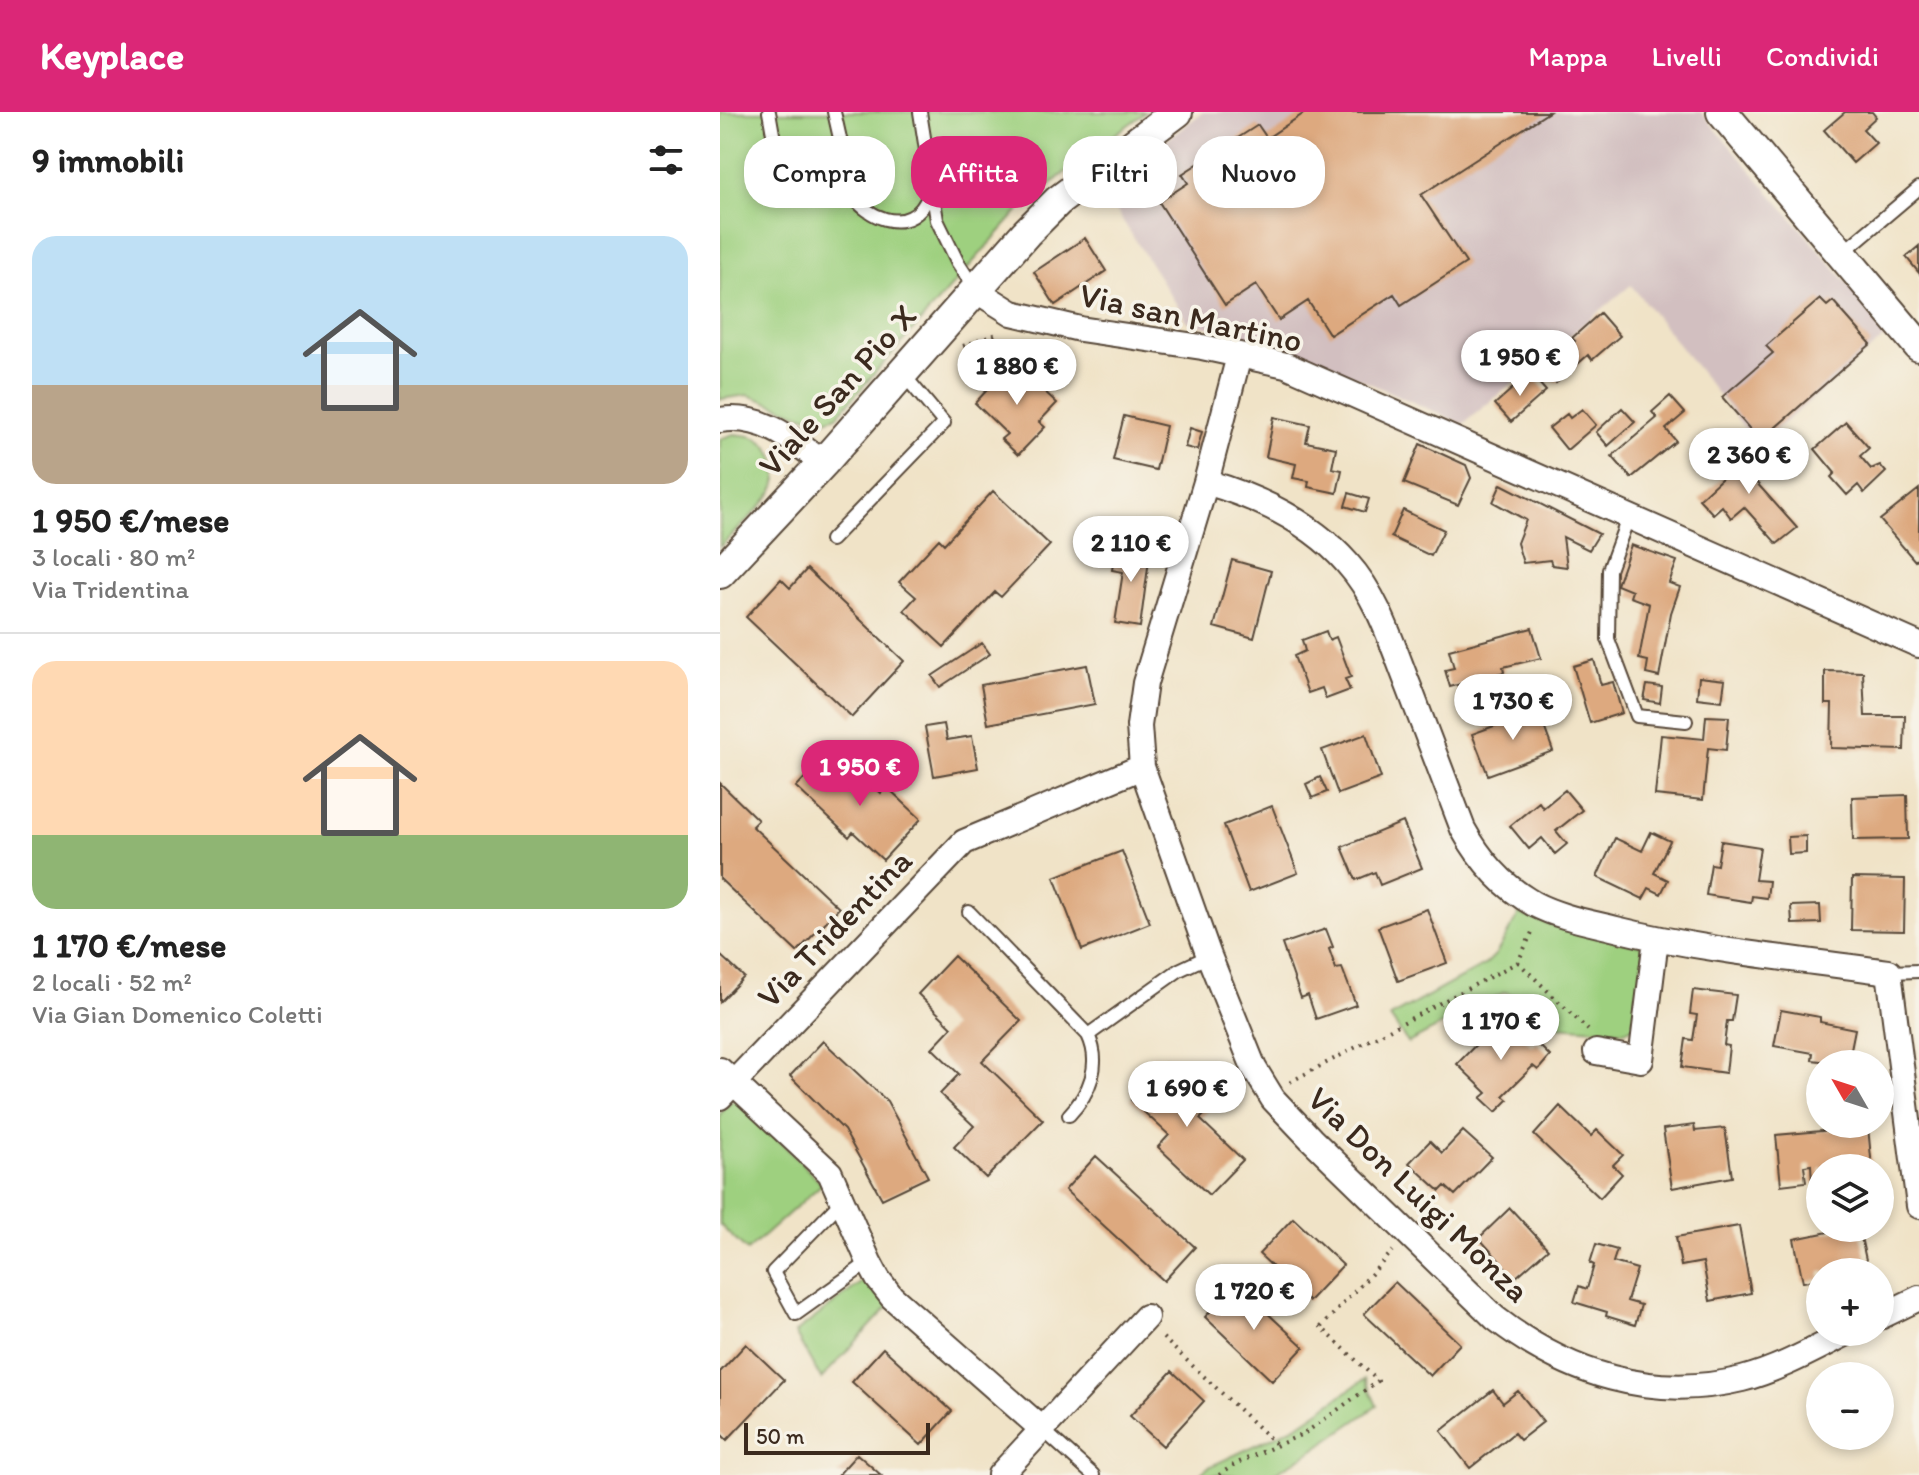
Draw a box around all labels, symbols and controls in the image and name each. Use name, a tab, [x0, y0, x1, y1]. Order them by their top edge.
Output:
text: Keyplace	[40, 33, 184, 79]
text: Mappa	[1528, 39, 1607, 73]
text: Livelli	[1651, 39, 1722, 73]
text: Condividi	[1766, 39, 1879, 73]
chip: Compra	[744, 136, 895, 208]
chip: Affitta	[911, 136, 1047, 208]
chip: Filtri	[1063, 136, 1177, 208]
chip: Nuovo	[1193, 136, 1325, 208]
icon: filters	[644, 138, 688, 182]
text: 9 immobili	[32, 140, 184, 181]
street label: Via san Martino	[1076, 274, 1306, 361]
icon: home	[288, 288, 432, 432]
street label: Viale San Pio X	[750, 296, 925, 485]
pin: 1 950 €	[1446, 330, 1594, 398]
pin: 1 880 €	[943, 339, 1091, 407]
text: 1 950 €	[1479, 340, 1561, 372]
text: 1 880 €	[975, 349, 1059, 381]
pin: 2 360 €	[1675, 428, 1823, 496]
text: 2 360 €	[1707, 438, 1791, 470]
text: 1 950 €/mese	[32, 500, 229, 541]
pin: 2 110 €	[1057, 516, 1205, 584]
text: 2 110 €	[1091, 526, 1171, 558]
text: 3 locali · 80 m²	[32, 541, 195, 573]
text: Via Tridentina	[32, 573, 189, 605]
pin: 1 730 €	[1439, 674, 1587, 742]
text: 1 730 €	[1472, 684, 1554, 716]
icon: home	[288, 713, 432, 857]
pin: 1 950 €	[786, 740, 934, 808]
text: 1 950 €	[819, 750, 901, 782]
street label: Via Tridentina	[748, 840, 921, 1016]
text: 1 170 €/mese	[32, 925, 226, 966]
text: 2 locali · 52 m²	[32, 966, 192, 998]
pin: 1 170 €	[1427, 994, 1575, 1062]
text: Via Gian Domenico Coletti	[32, 998, 323, 1030]
text: 1 170 €	[1461, 1004, 1541, 1036]
north arrow	[1806, 1050, 1894, 1138]
map controls	[1806, 1050, 1894, 1450]
pin: 1 690 €	[1113, 1061, 1261, 1129]
text: 1 690 €	[1146, 1071, 1228, 1103]
street label: Via Don Luigi Monza	[1299, 1078, 1538, 1311]
button: layers	[1806, 1154, 1894, 1242]
button: +	[1806, 1258, 1894, 1346]
pin: 1 720 €	[1180, 1264, 1328, 1332]
text: 1 720 €	[1213, 1274, 1295, 1306]
button: −	[1806, 1362, 1894, 1450]
scale bar	[744, 1419, 930, 1455]
text: 50 m	[756, 1423, 805, 1450]

